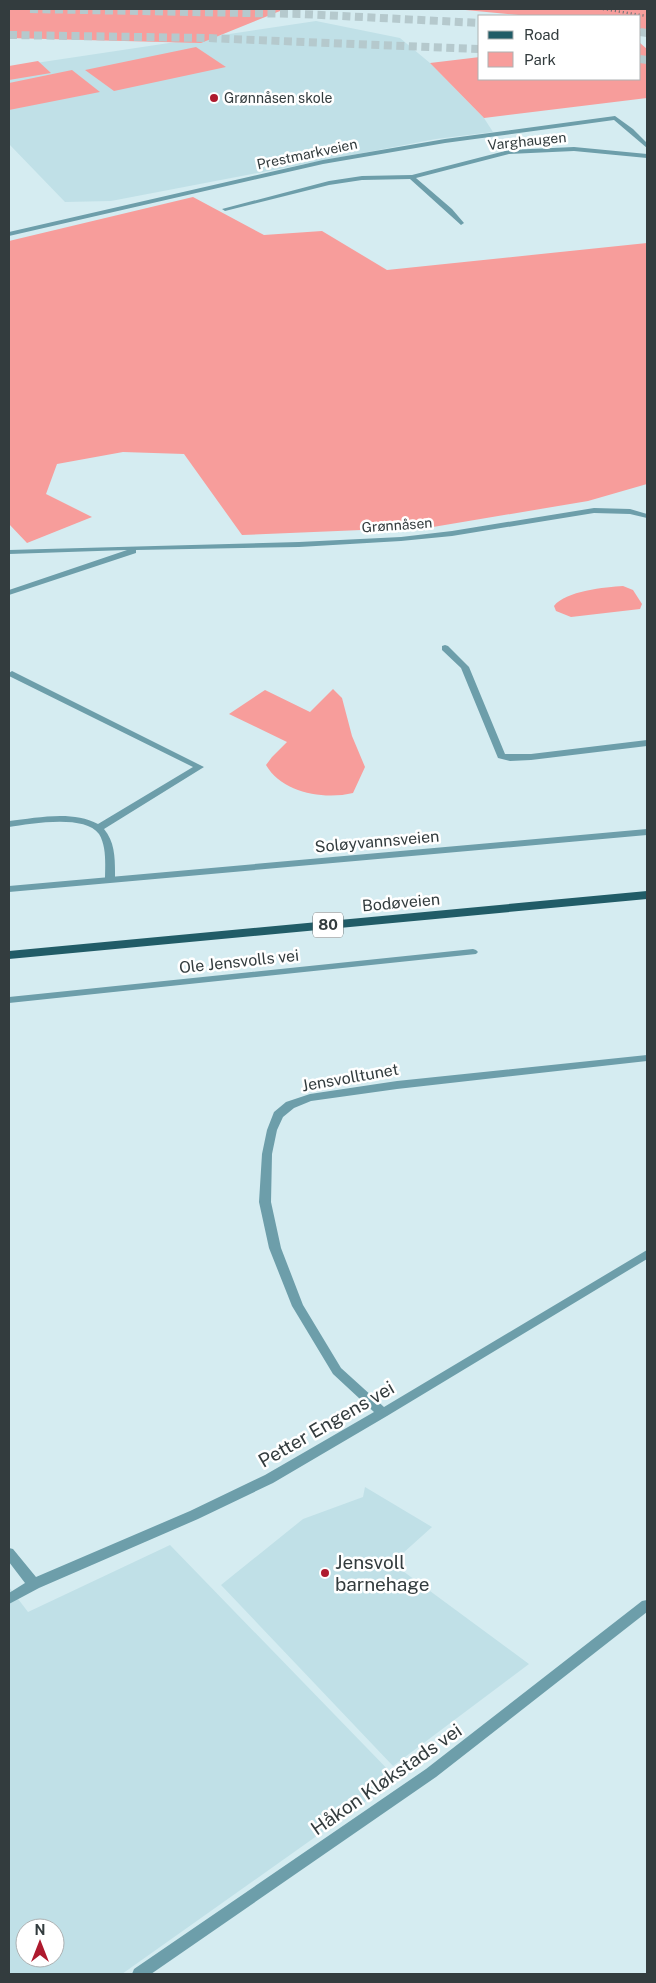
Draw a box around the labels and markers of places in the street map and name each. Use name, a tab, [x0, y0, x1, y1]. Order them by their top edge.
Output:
place label: Grønnåsen skole	[224, 90, 333, 106]
marker: Grønnåsen skole	[208, 92, 220, 104]
place label: Jensvoll barnehage	[335, 1551, 430, 1595]
marker: Jensvoll barnehage	[319, 1567, 331, 1579]

